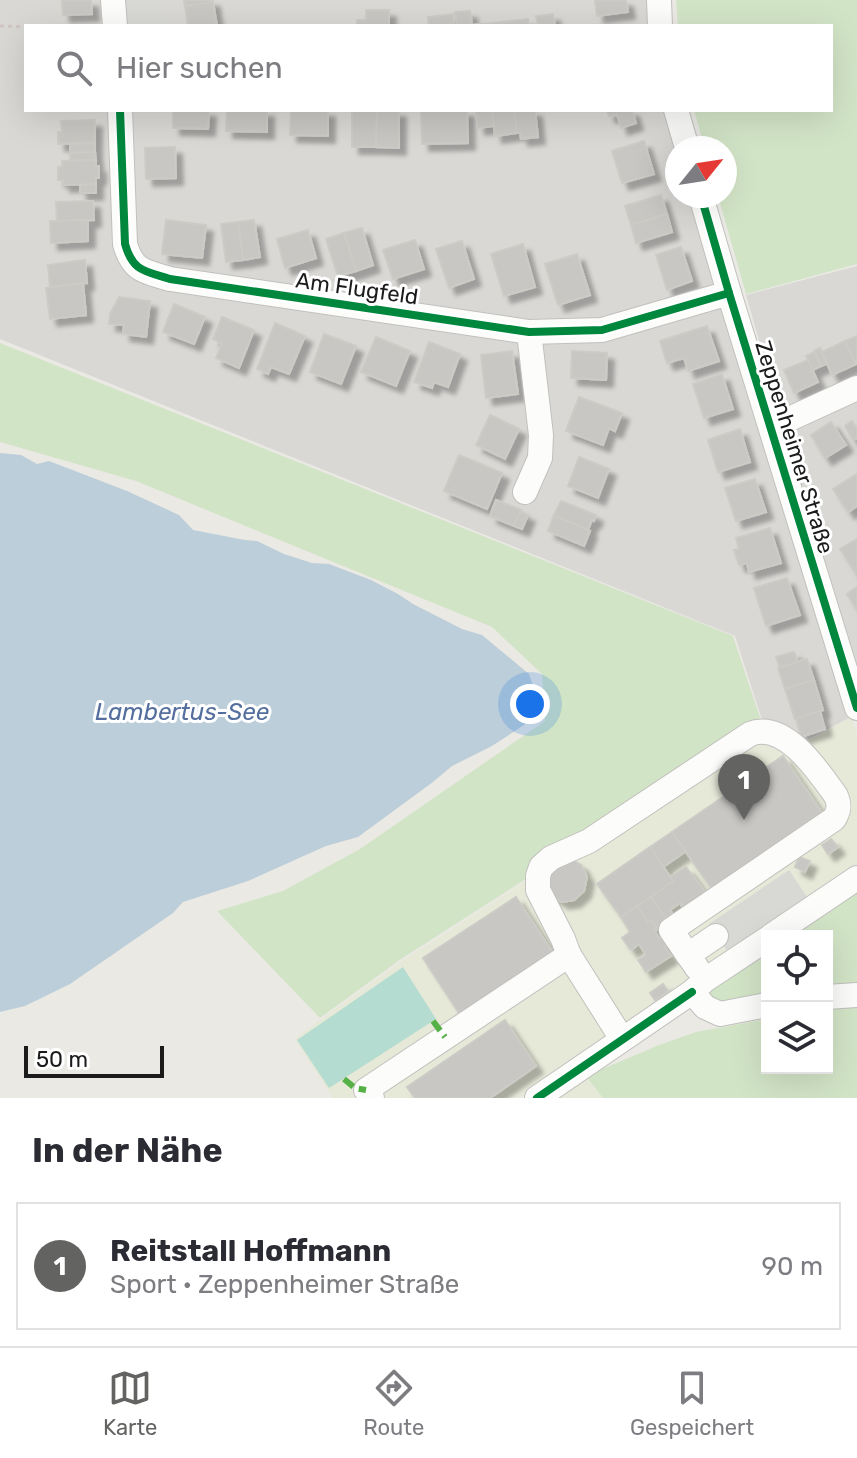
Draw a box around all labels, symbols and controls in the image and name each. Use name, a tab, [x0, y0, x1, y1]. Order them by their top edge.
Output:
search box	[24, 24, 833, 112]
icon: search	[52, 46, 96, 90]
text: Hier suchen	[116, 50, 283, 86]
north arrow	[665, 136, 737, 208]
street label: Am Flugfeld	[294, 267, 420, 310]
street label: Zeppenheimer Straße	[749, 337, 840, 557]
your location	[510, 684, 550, 724]
water label: Lambertus-See	[95, 698, 269, 726]
pin: 1	[718, 754, 770, 820]
map controls	[761, 930, 833, 1074]
button: locate	[761, 930, 833, 1002]
button: layers	[761, 1002, 833, 1074]
scale bar	[24, 1042, 164, 1078]
text: 50 m	[36, 1046, 88, 1073]
text: In der Nähe	[32, 1130, 223, 1171]
text: Reitstall Hoffmann	[110, 1233, 391, 1269]
text: 1	[54, 1251, 66, 1282]
text: 90 m	[762, 1251, 823, 1282]
text: Sport · Zeppenheimer Straße	[110, 1269, 459, 1300]
tab: Karte	[103, 1366, 157, 1441]
tab: Route	[363, 1366, 424, 1441]
tab: Gespeichert	[630, 1366, 754, 1441]

